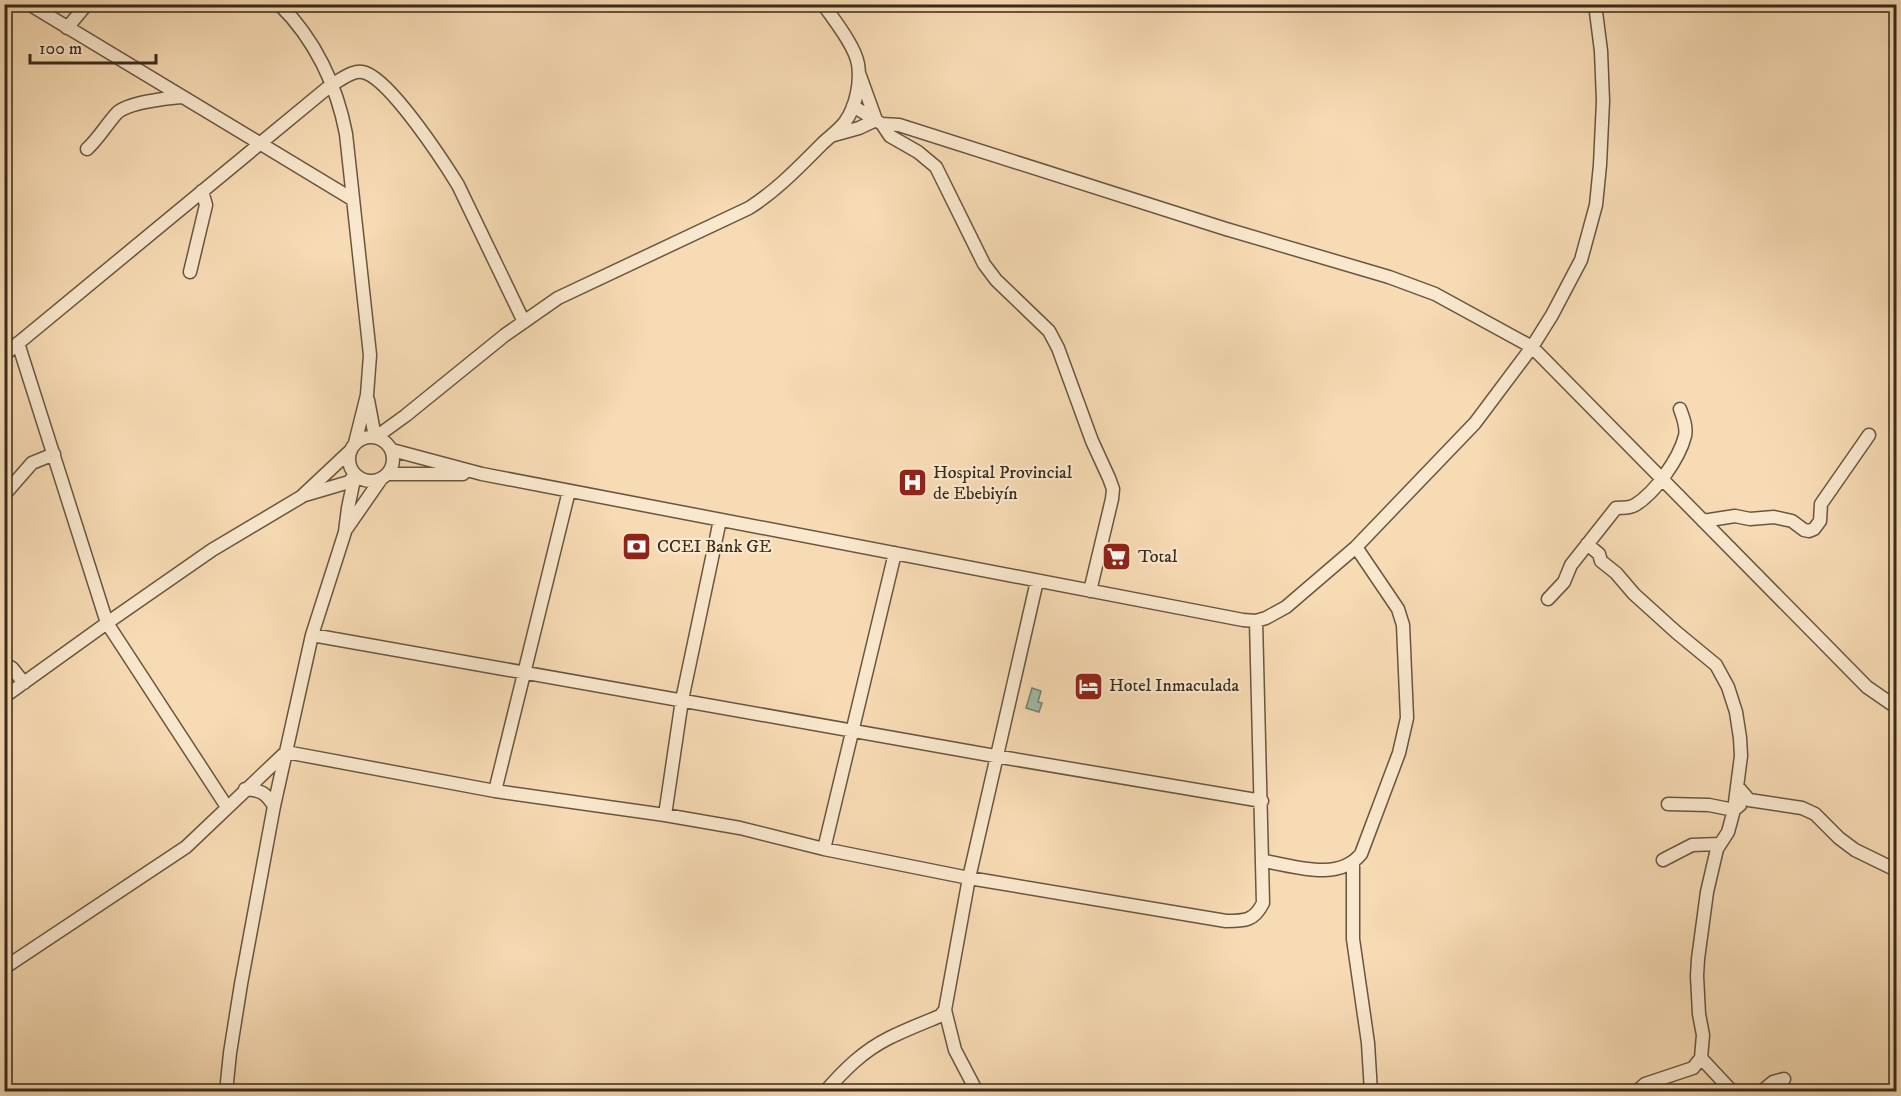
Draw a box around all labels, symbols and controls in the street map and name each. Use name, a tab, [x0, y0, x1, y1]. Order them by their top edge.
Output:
scale bar	[30, 27, 156, 65]
text: 100 m	[39, 38, 82, 60]
place label: Hospital Provincial de Ebebiyín	[933, 462, 1073, 505]
hospital icon: Hospital Provincial de Ebebiyín	[896, 467, 928, 499]
bank icon: CCEI Bank GE	[620, 531, 652, 563]
place label: CCEI Bank GE	[657, 536, 772, 558]
supermarket icon: Total	[1101, 541, 1133, 573]
place label: Total	[1138, 546, 1178, 568]
hotel icon: Hotel Inmaculada	[1072, 670, 1104, 702]
place label: Hotel Inmaculada	[1109, 675, 1240, 697]

